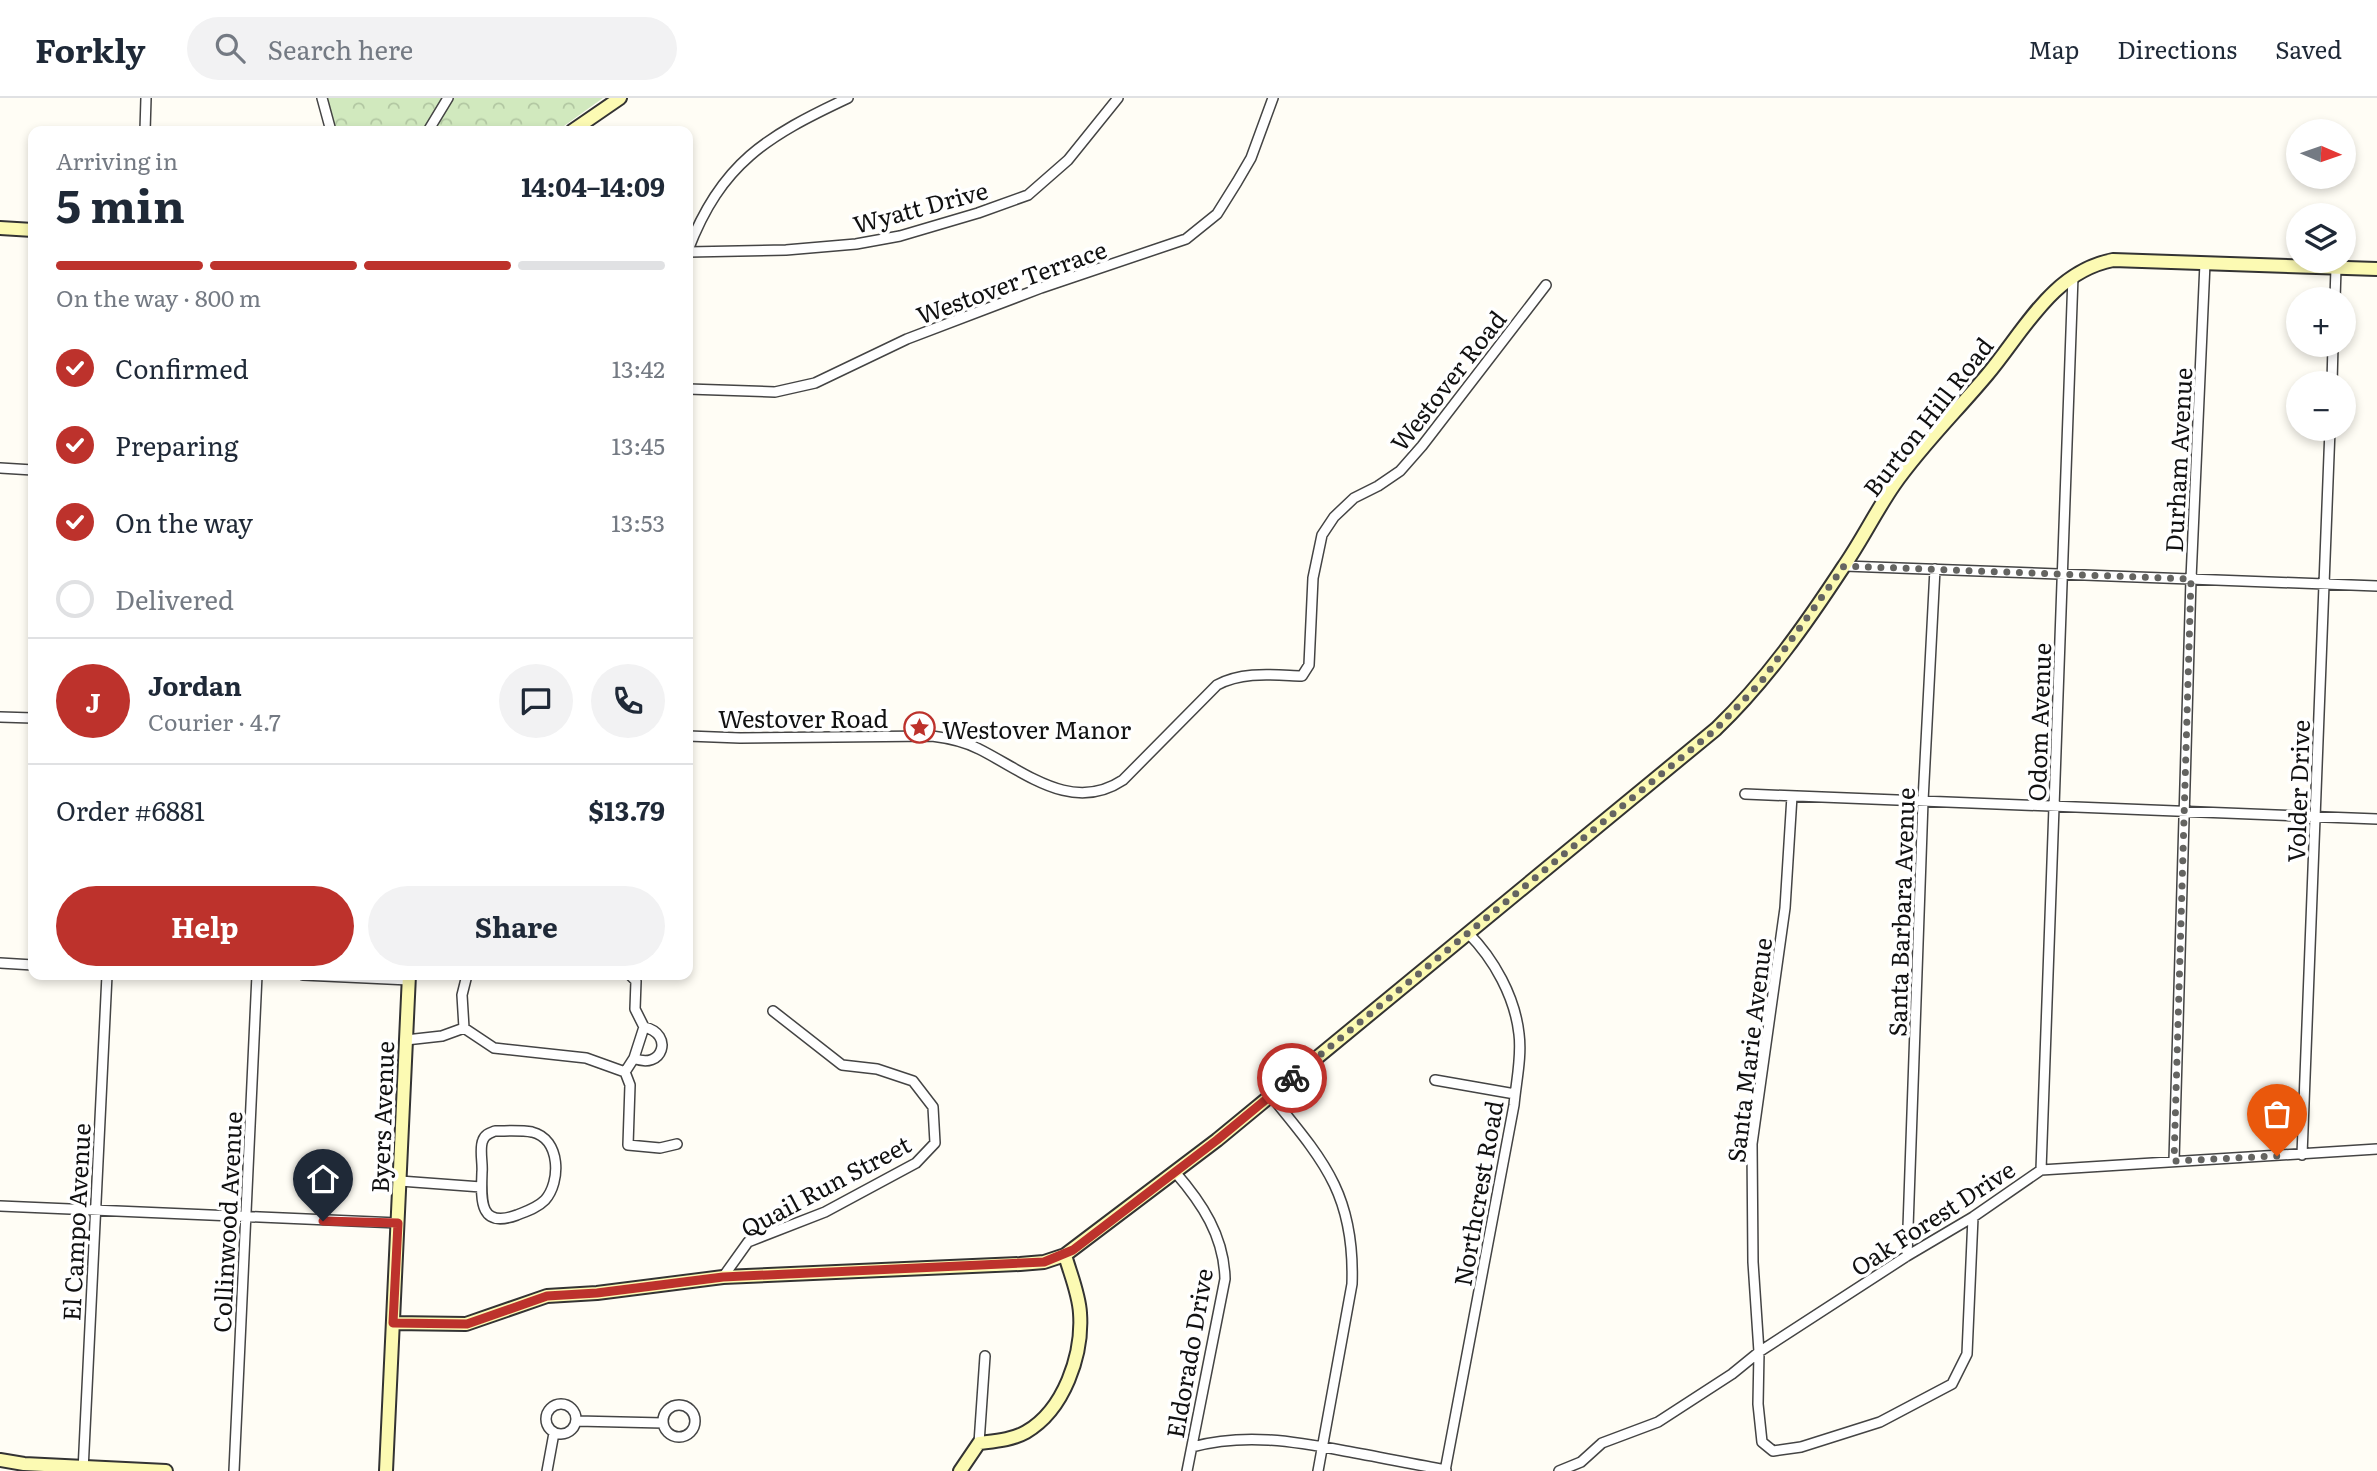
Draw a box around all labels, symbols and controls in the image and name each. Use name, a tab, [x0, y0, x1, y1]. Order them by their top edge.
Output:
search box	[187, 17, 677, 80]
text: Forkly	[35, 24, 145, 73]
icon: search	[211, 29, 249, 67]
text: Search here	[267, 29, 413, 68]
text: Map	[2028, 31, 2079, 66]
text: Directions	[2117, 31, 2237, 66]
text: Saved	[2275, 31, 2342, 66]
north arrow	[2286, 119, 2356, 189]
map controls	[2286, 119, 2356, 441]
text: Arriving in	[56, 143, 178, 177]
text: 14:04–14:09	[521, 166, 665, 205]
text: 5 min	[56, 169, 185, 237]
street label: Wyatt Drive	[849, 171, 991, 241]
button: layers	[2286, 203, 2356, 273]
street label: Westover Terrace	[911, 230, 1111, 332]
text: On the way · 800 m	[56, 280, 261, 314]
button: +	[2286, 287, 2356, 357]
street label: Westover Road	[1381, 302, 1513, 458]
street label: Burton Hill Road	[1854, 329, 2001, 503]
text: Confirmed	[115, 348, 249, 387]
icon: check	[56, 349, 94, 387]
text: 13:42	[612, 351, 665, 385]
street label: Durham Avenue	[2155, 367, 2199, 553]
button: −	[2286, 371, 2356, 441]
text: Preparing	[115, 425, 238, 464]
icon: check	[56, 426, 94, 464]
text: 13:45	[612, 428, 665, 462]
text: On the way	[115, 502, 253, 541]
icon: check	[56, 503, 94, 541]
text: 13:53	[611, 505, 665, 539]
text: Delivered	[115, 579, 234, 618]
street label: Odom Avenue	[2018, 642, 2058, 802]
button: chat	[499, 664, 573, 738]
button: phone	[591, 664, 665, 738]
text: Jordan	[148, 665, 242, 704]
text: J	[86, 682, 100, 721]
street label: Westover Road	[718, 700, 888, 735]
text: Courier · 4.7	[148, 704, 281, 738]
place icon: Westover Manor	[902, 711, 936, 745]
place label: Westover Manor	[942, 711, 1132, 746]
street label: Volder Drive	[2277, 719, 2317, 863]
street label: Santa Barbara Avenue	[1878, 787, 1922, 1037]
text: Order #6881	[56, 790, 205, 829]
text: $13.79	[589, 790, 665, 829]
button: Help	[56, 886, 354, 966]
button: Share	[368, 886, 665, 966]
street label: Santa Marie Avenue	[1717, 936, 1779, 1164]
street label: Byers Avenue	[361, 1040, 401, 1194]
courier	[1257, 1043, 1327, 1113]
icon: bike	[1273, 1059, 1311, 1097]
pin	[2247, 1084, 2307, 1156]
icon: bag	[2258, 1095, 2296, 1133]
street label: Northcrest Road	[1443, 1097, 1511, 1289]
street label: Collinwood Avenue	[203, 1110, 249, 1334]
street label: El Campo Avenue	[52, 1122, 98, 1322]
street label: Quail Run Street	[734, 1125, 917, 1245]
pin	[293, 1149, 353, 1221]
street label: Oak Forest Drive	[1843, 1151, 2021, 1283]
icon: home	[304, 1160, 342, 1198]
street label: Eldorado Drive	[1156, 1265, 1220, 1441]

